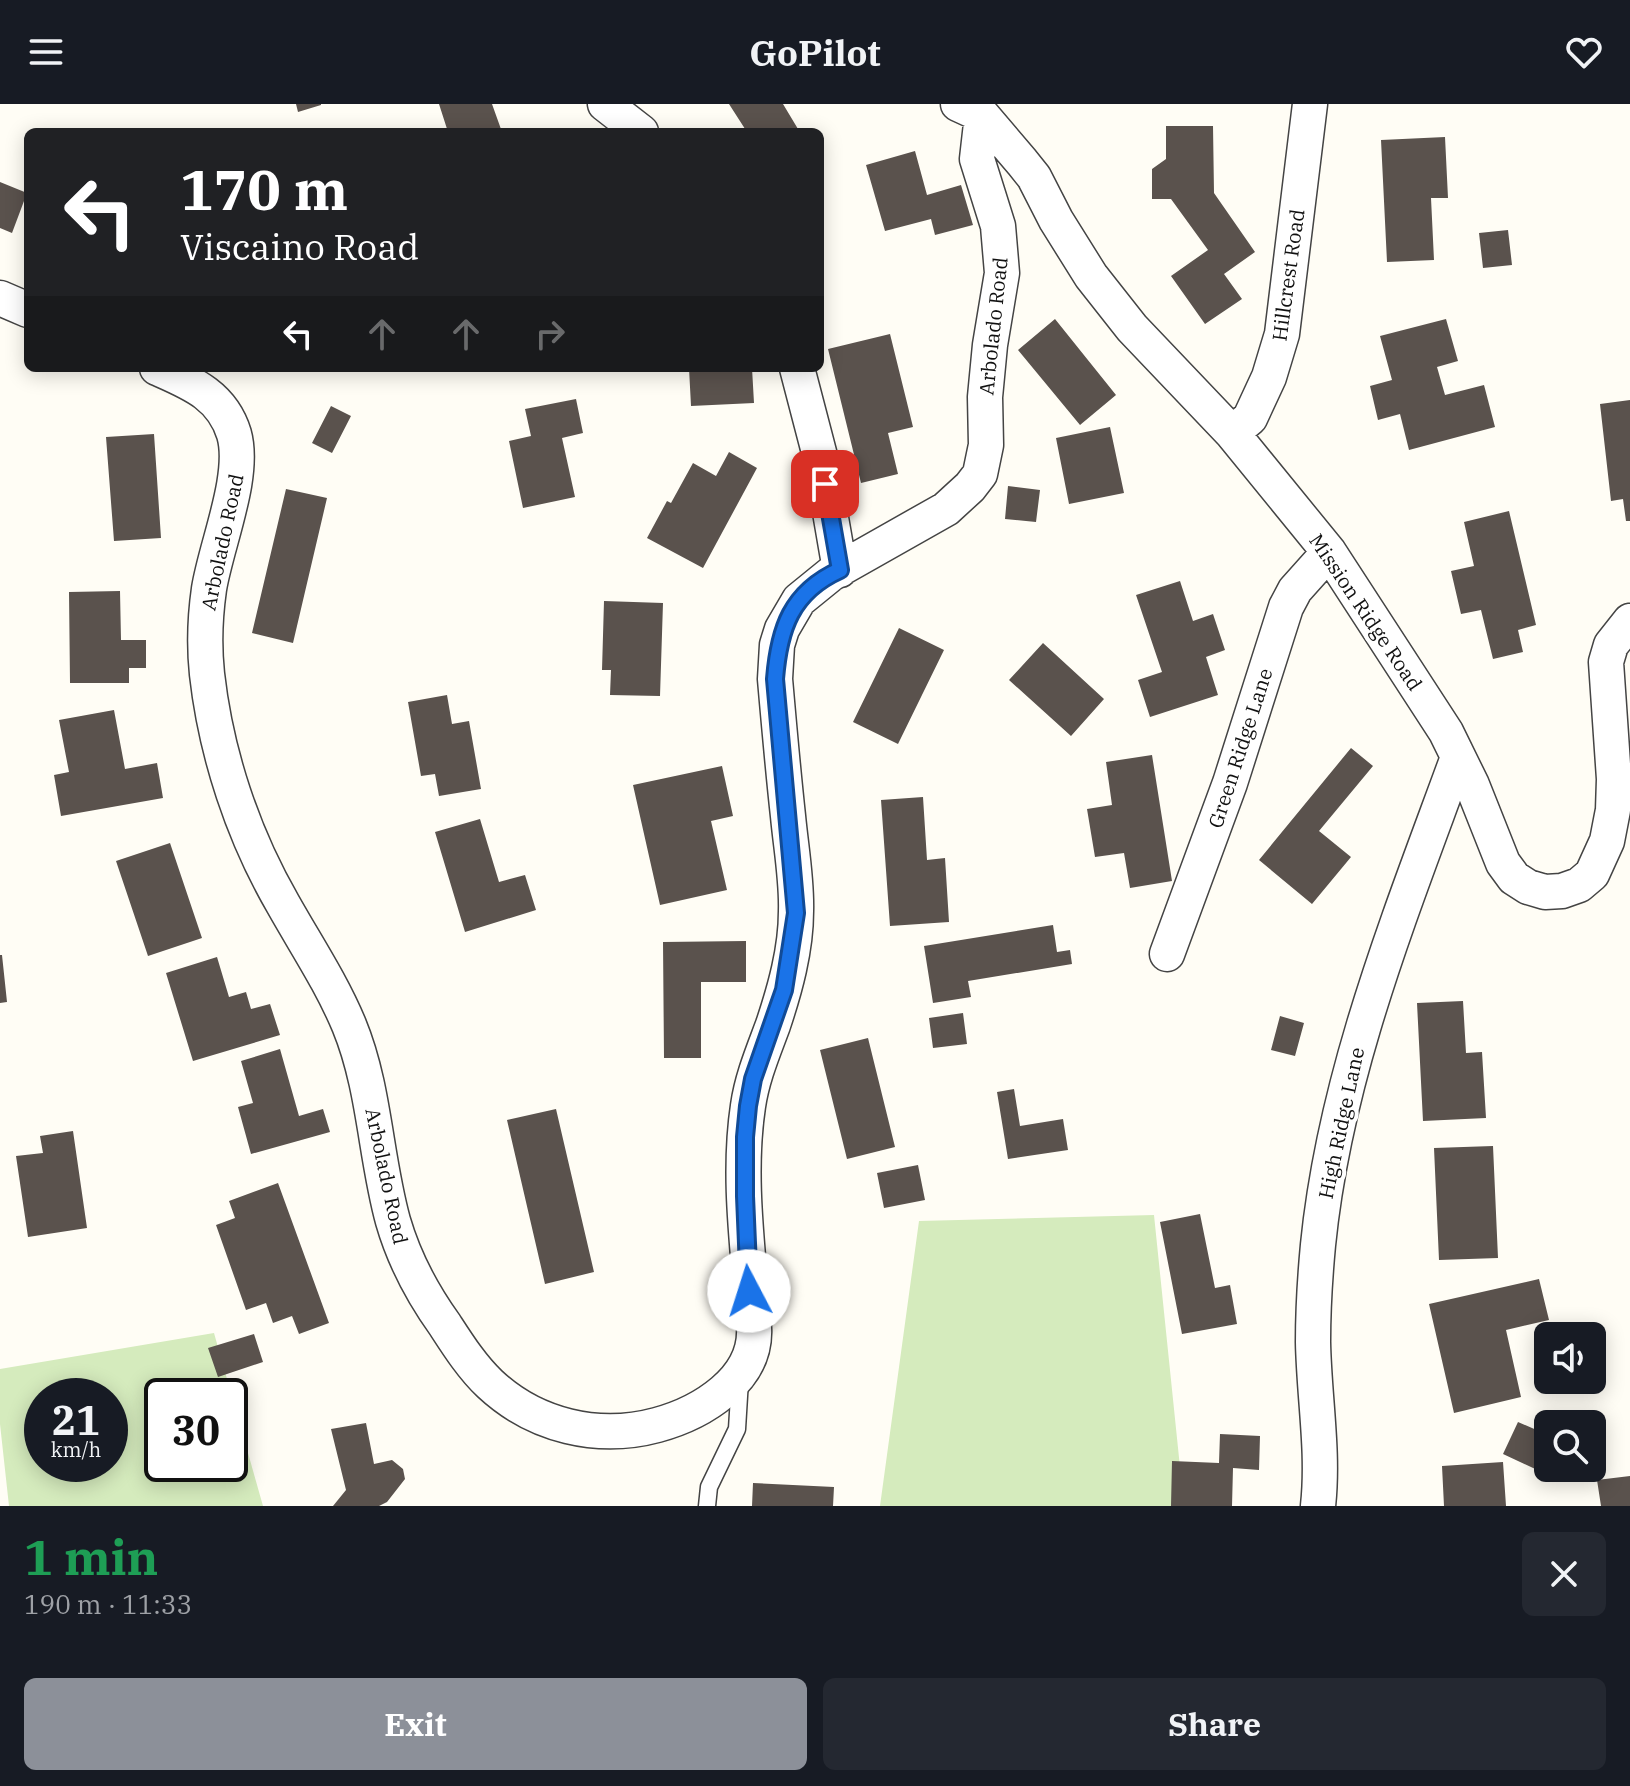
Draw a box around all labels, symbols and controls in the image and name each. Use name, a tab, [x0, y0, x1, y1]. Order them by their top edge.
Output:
text: GoPilot	[749, 29, 881, 76]
icon: menu	[24, 30, 68, 74]
icon: heart	[1562, 30, 1606, 74]
text: 170 m	[180, 153, 348, 225]
icon: left	[48, 160, 152, 264]
street label: Hillcrest Road	[1265, 207, 1311, 343]
text: Viscaino Road	[180, 223, 419, 270]
street label: Arbolado Road	[972, 256, 1014, 396]
icon: left	[276, 312, 320, 356]
icon: ahead	[360, 312, 404, 356]
icon: ahead	[444, 312, 488, 356]
icon: right	[528, 312, 572, 356]
pin	[791, 450, 859, 518]
icon: arrive	[803, 462, 847, 506]
street label: Arbolado Road	[194, 471, 250, 613]
street label: Mission Ridge Road	[1303, 528, 1429, 696]
street label: Green Ridge Lane	[1201, 665, 1279, 831]
street label: High Ridge Lane	[1312, 1045, 1370, 1201]
street label: Arbolado Road	[359, 1105, 415, 1247]
position arrow	[707, 1249, 791, 1333]
map controls	[1534, 1322, 1606, 1482]
button: sound	[1534, 1322, 1606, 1394]
speed limit sign: 30	[144, 1378, 248, 1482]
text: 21	[52, 1394, 100, 1446]
button: search	[1534, 1410, 1606, 1482]
text: km/h	[51, 1436, 101, 1463]
text: 1 min	[24, 1526, 158, 1588]
button: close	[1522, 1532, 1606, 1616]
text: 190 m · 11:33	[24, 1587, 192, 1621]
button: Exit	[24, 1678, 807, 1770]
button: Share	[823, 1678, 1606, 1770]

